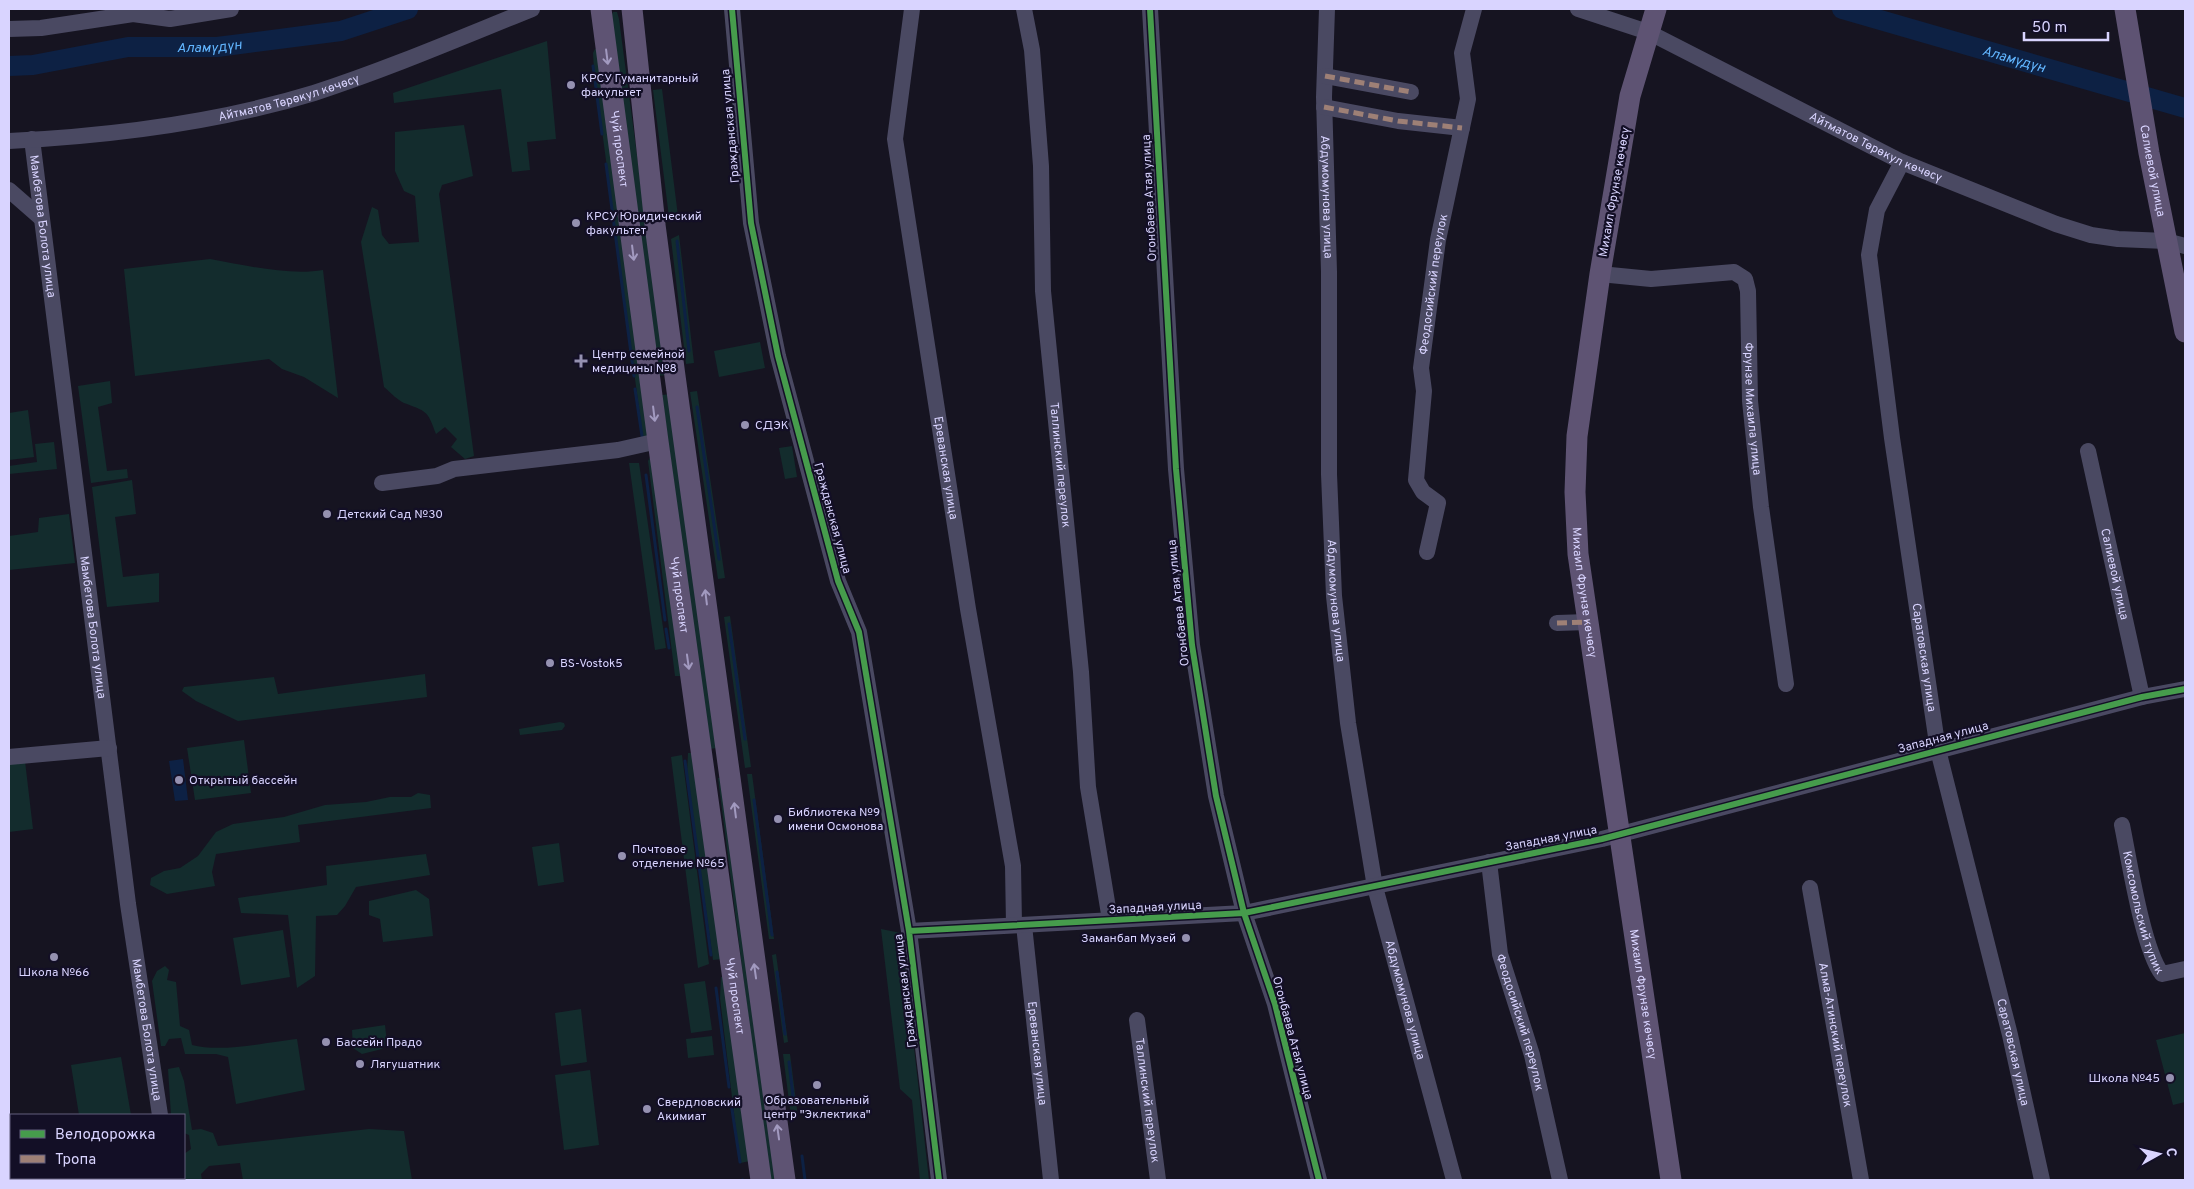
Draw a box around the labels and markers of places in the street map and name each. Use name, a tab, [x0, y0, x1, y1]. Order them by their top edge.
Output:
place label: КРСУ Гуманитарный факультет	[581, 71, 699, 101]
marker: КРСУ Гуманитарный факультет	[565, 79, 577, 91]
place label: КРСУ Юридический факультет	[586, 209, 702, 239]
marker: КРСУ Юридический факультет	[570, 217, 582, 229]
place label: Центр семейной медицины №8	[592, 347, 685, 377]
marker: Центр семейной медицины №8	[574, 354, 588, 368]
place label: СДЭК	[755, 418, 789, 434]
marker: СДЭК	[739, 419, 751, 431]
place label: Детский Сад №30	[337, 507, 443, 523]
marker: Детский Сад №30	[321, 508, 333, 520]
place label: BS-Vostok5	[560, 656, 623, 672]
marker: BS-Vostok5	[544, 657, 556, 669]
place label: Открытый бассейн	[189, 773, 297, 789]
marker: Открытый бассейн	[173, 774, 185, 786]
place label: Библиотека №9 имени Осмонова	[788, 805, 883, 835]
marker: Библиотека №9 имени Осмонова	[772, 813, 784, 825]
place label: Почтовое отделение №65	[632, 842, 725, 872]
marker: Почтовое отделение №65	[616, 850, 628, 862]
place label: Заманбап Музей	[1081, 931, 1176, 947]
marker: Заманбап Музей	[1180, 932, 1192, 944]
marker: Школа №66	[48, 951, 60, 963]
place label: Школа №66	[19, 965, 89, 981]
place label: Бассейн Прадо	[336, 1035, 423, 1051]
marker: Бассейн Прадо	[320, 1036, 332, 1048]
place label: Лягушатник	[370, 1057, 441, 1073]
marker: Лягушатник	[354, 1058, 366, 1070]
place label: Школа №45	[2089, 1071, 2160, 1087]
marker: Школа №45	[2164, 1072, 2176, 1084]
marker: Образовательный центр "Эклектика"	[811, 1079, 823, 1091]
place label: Образовательный центр "Эклектика"	[763, 1093, 871, 1123]
place label: Свердловский Акимиат	[657, 1095, 741, 1125]
marker: Свердловский Акимиат	[641, 1103, 653, 1115]

